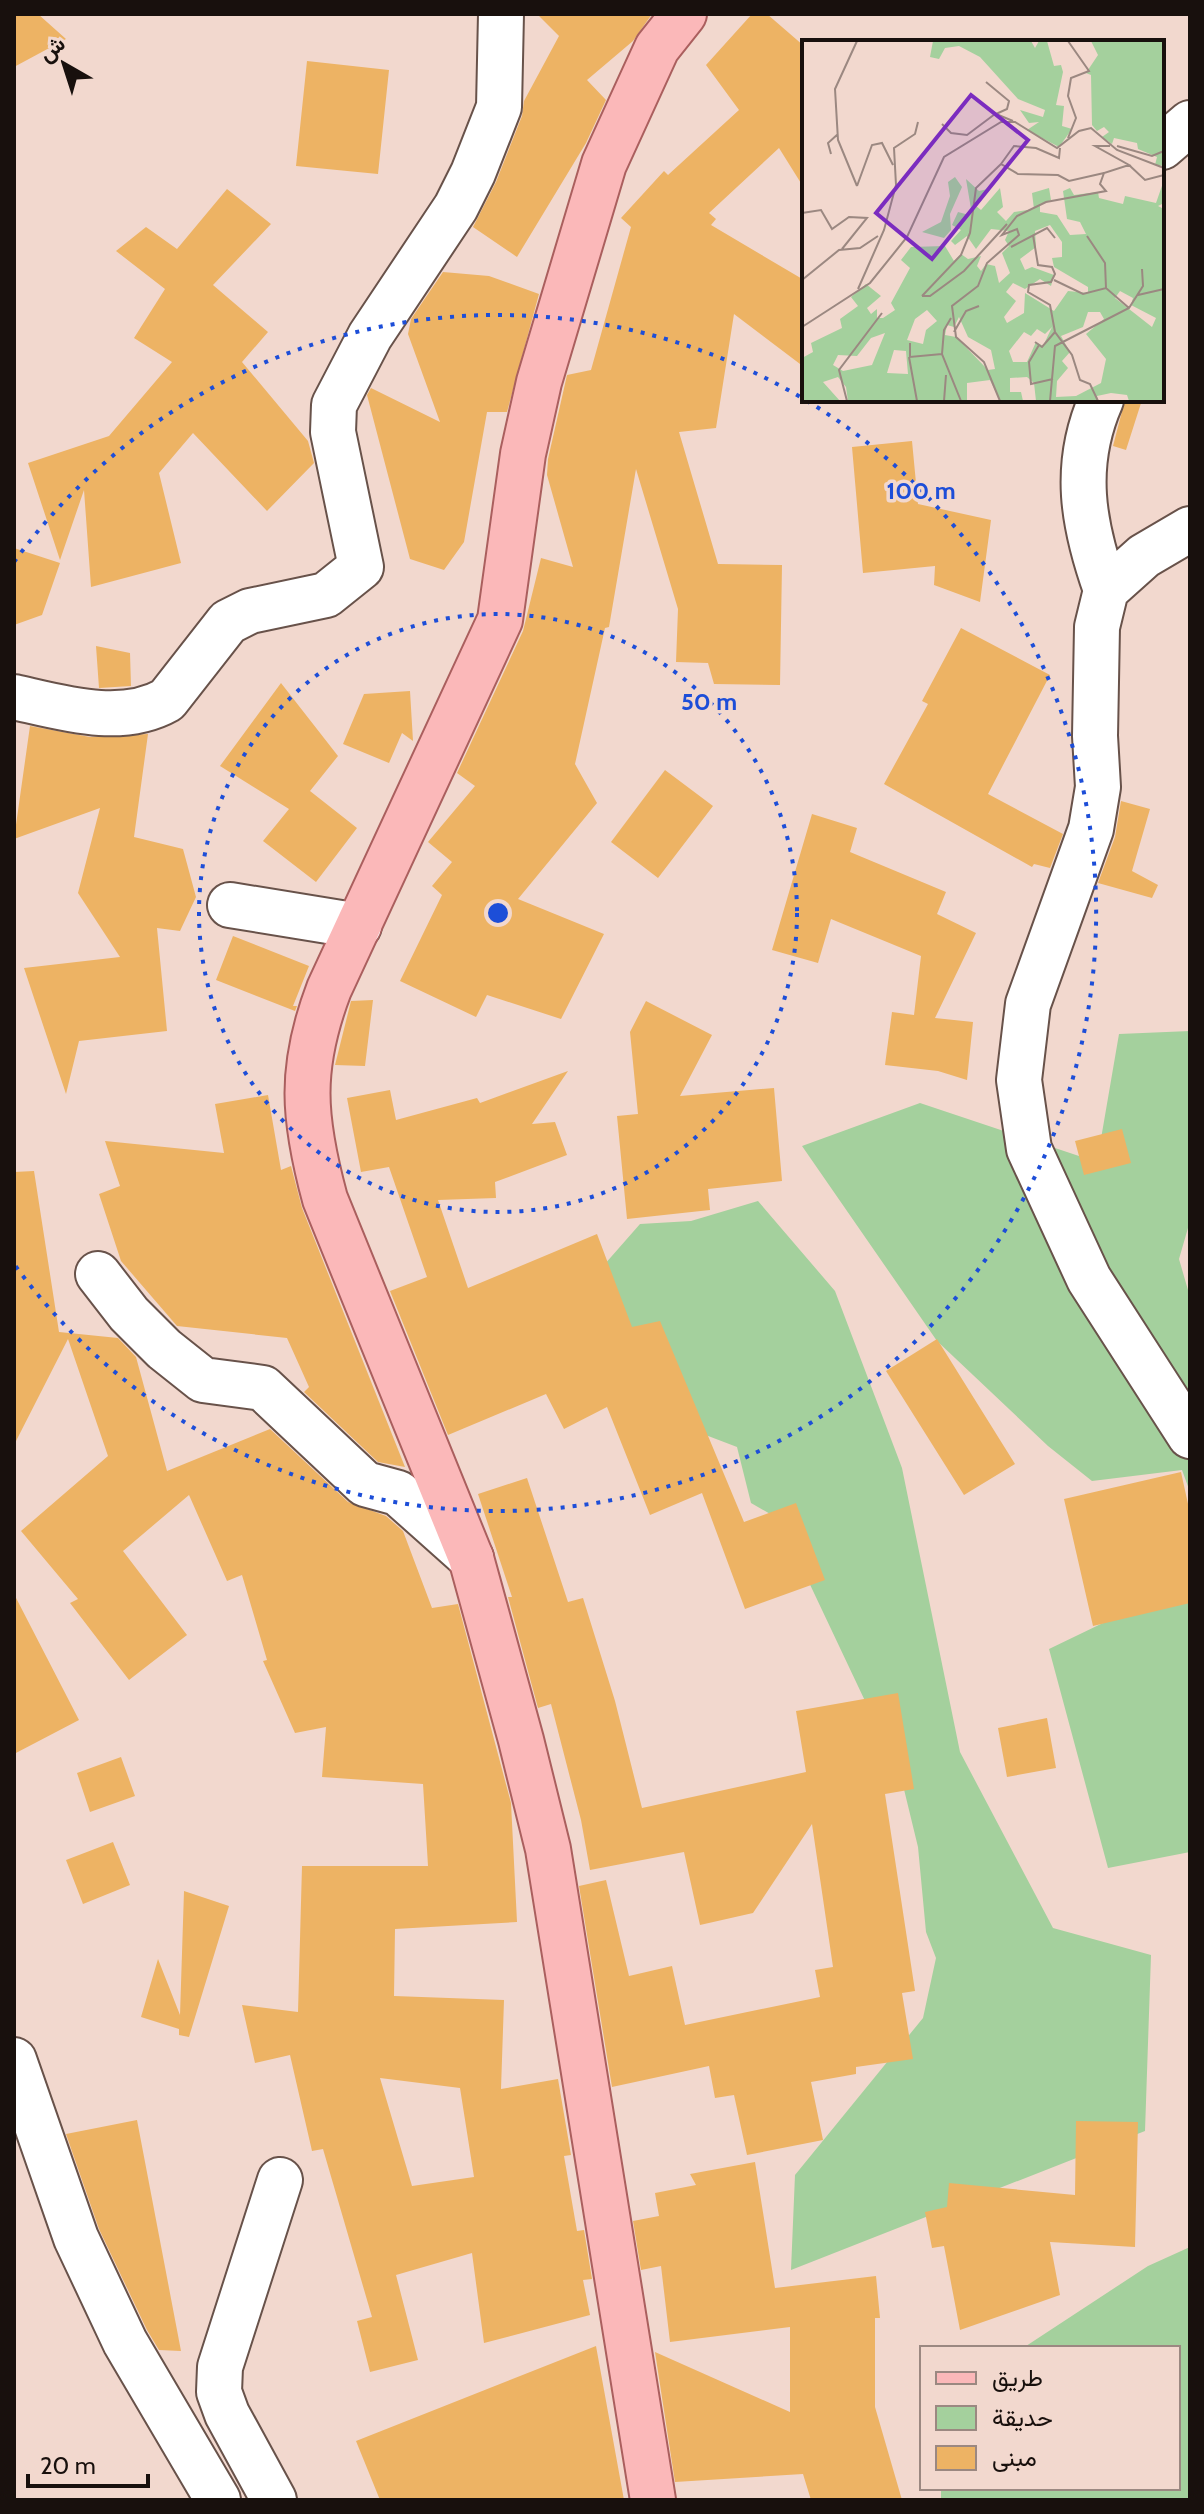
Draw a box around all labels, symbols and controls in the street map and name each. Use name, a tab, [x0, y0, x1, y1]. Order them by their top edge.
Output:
north arrow	[24, 24, 104, 104]
text: ش	[33, 30, 70, 68]
inset map	[802, 40, 1164, 402]
text: 100 m	[886, 476, 956, 505]
text: 50 m	[681, 687, 737, 716]
centre of rings	[484, 899, 512, 927]
legend	[920, 2346, 1180, 2490]
text: طريق	[992, 2363, 1043, 2393]
text: حديقة	[992, 2403, 1053, 2432]
scale bar	[28, 2438, 148, 2488]
text: مبنى	[992, 2443, 1037, 2472]
text: 20 m	[40, 2451, 96, 2480]

